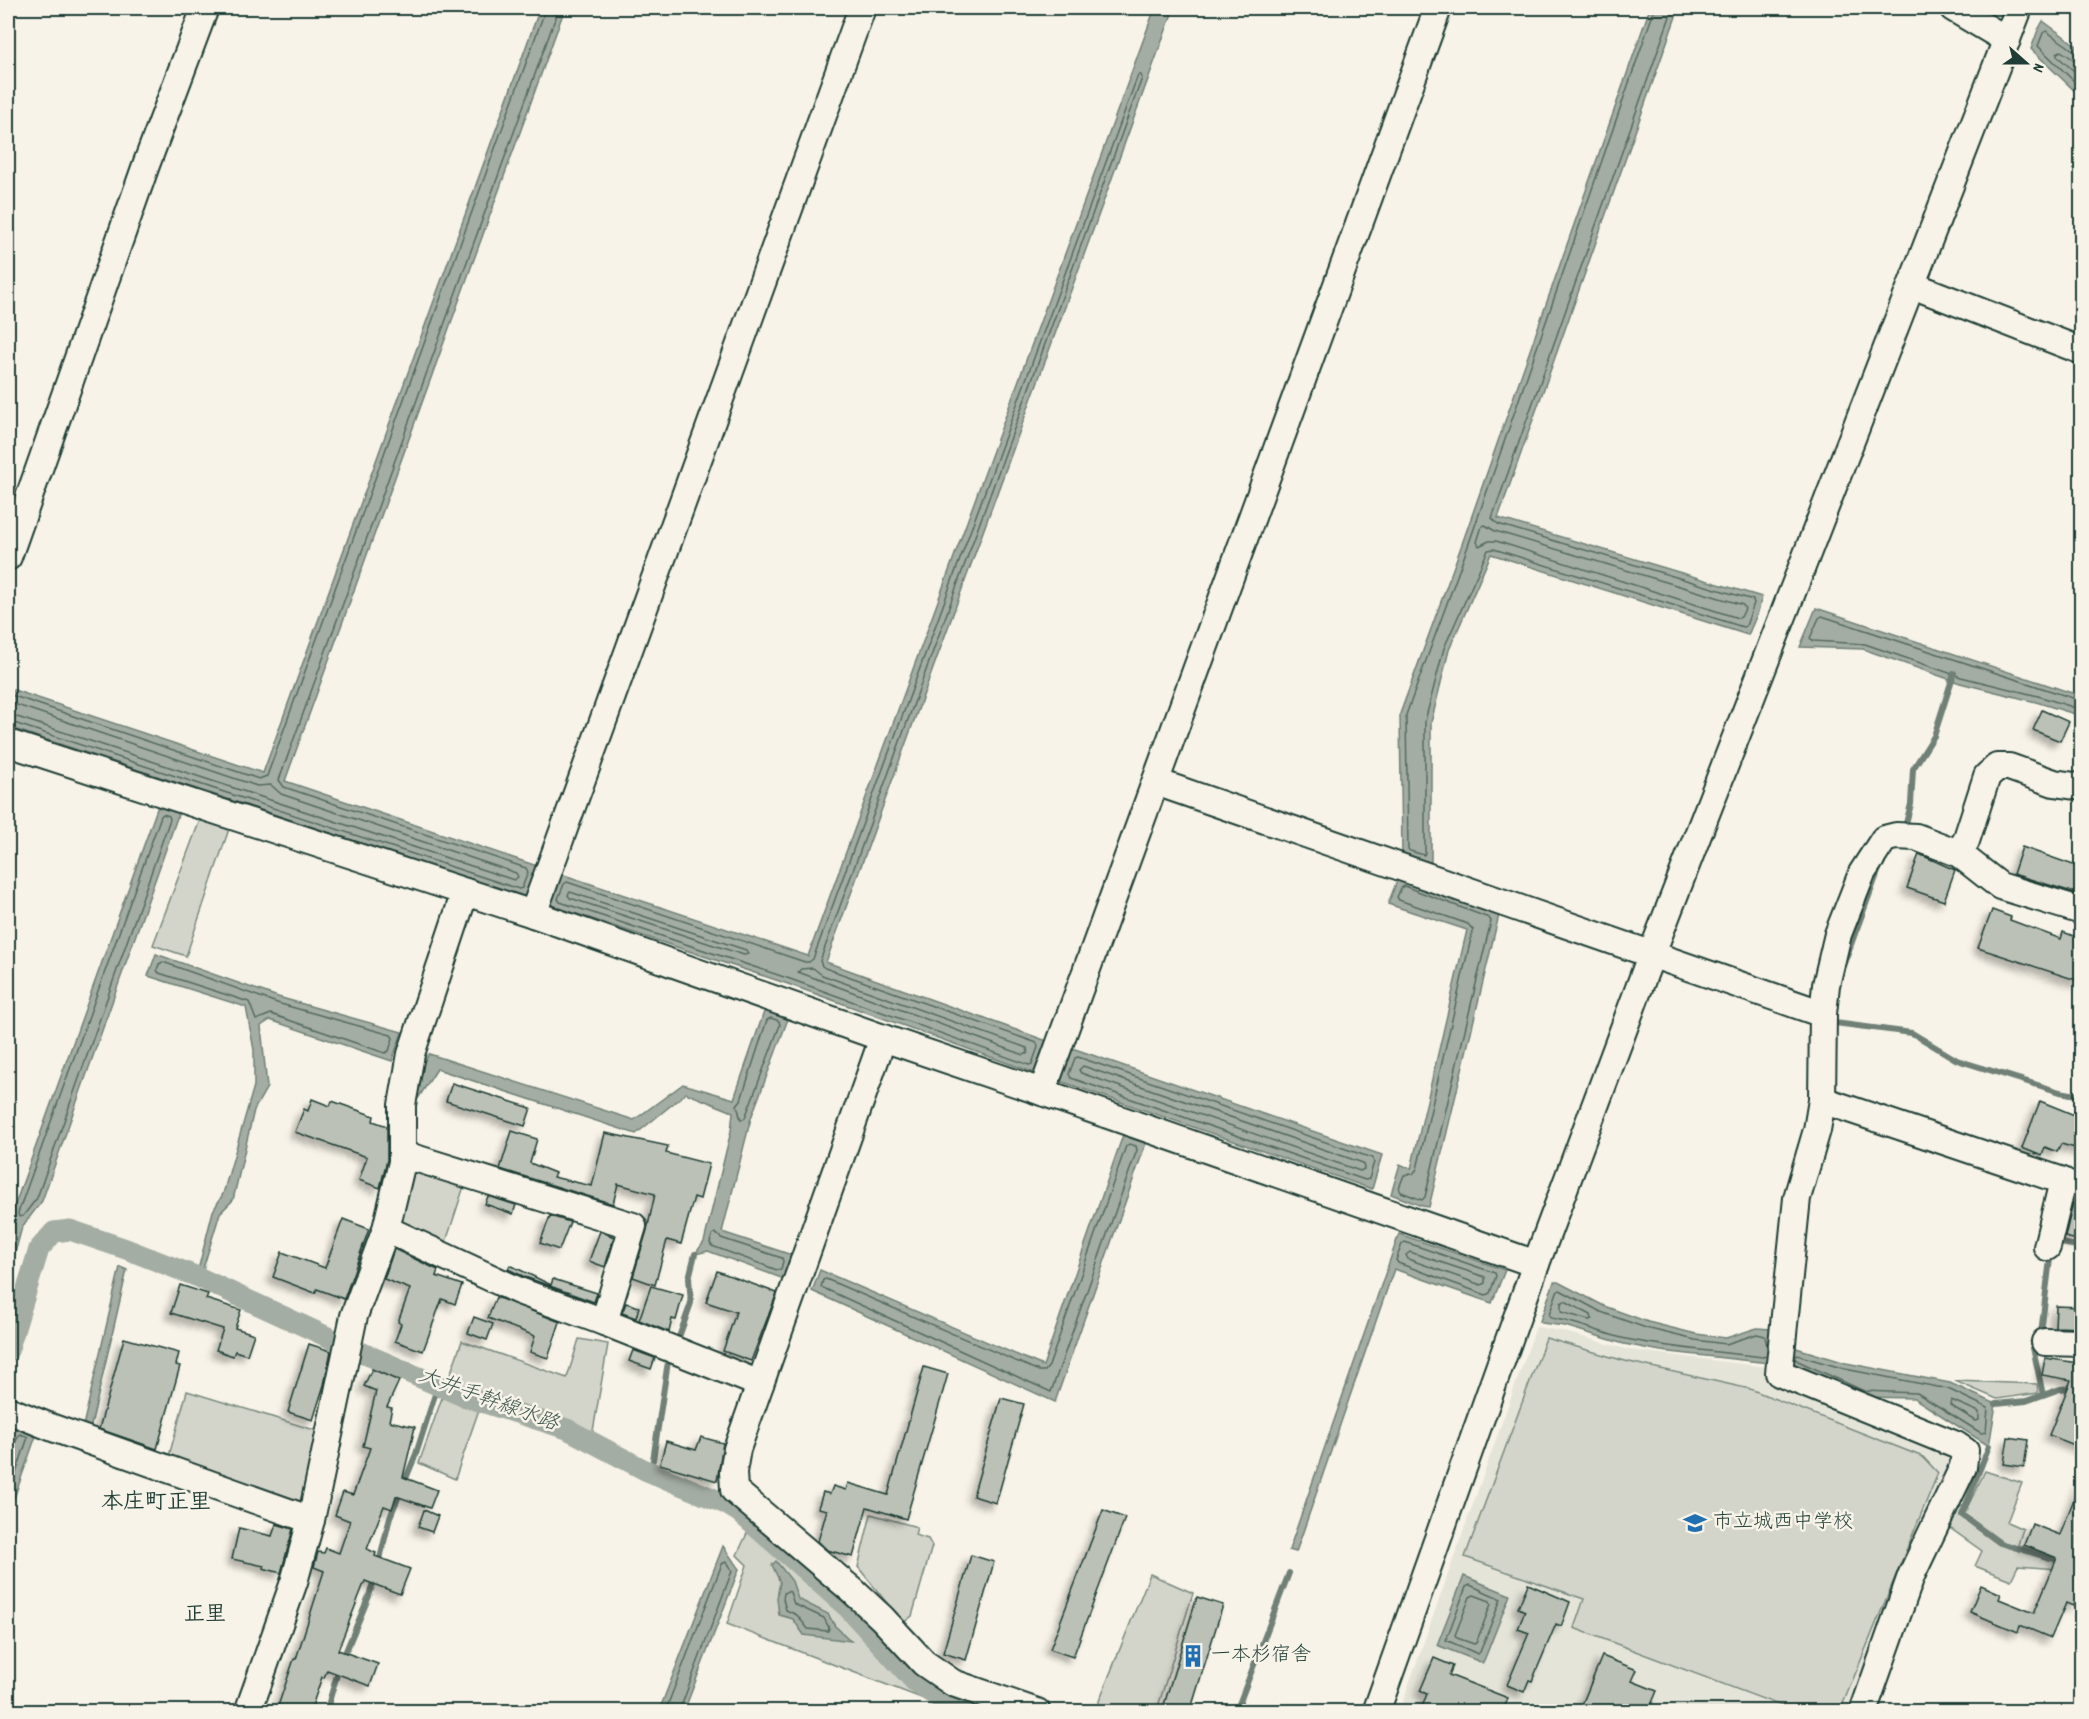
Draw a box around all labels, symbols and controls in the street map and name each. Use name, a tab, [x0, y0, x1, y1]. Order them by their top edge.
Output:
north arrow	[1996, 33, 2056, 93]
text: N	[2025, 60, 2050, 75]
water label: 大井手幹線水路	[414, 1362, 563, 1441]
district label: 本庄町正里	[101, 1488, 211, 1519]
place label: 市立城西中学校	[1713, 1509, 1853, 1537]
school or university icon: 市立城西中学校	[1682, 1510, 1708, 1536]
district label: 正里	[184, 1601, 226, 1631]
place label: 一本杉宿舎	[1211, 1642, 1311, 1670]
building icon: 一本杉宿舎	[1180, 1643, 1206, 1669]

